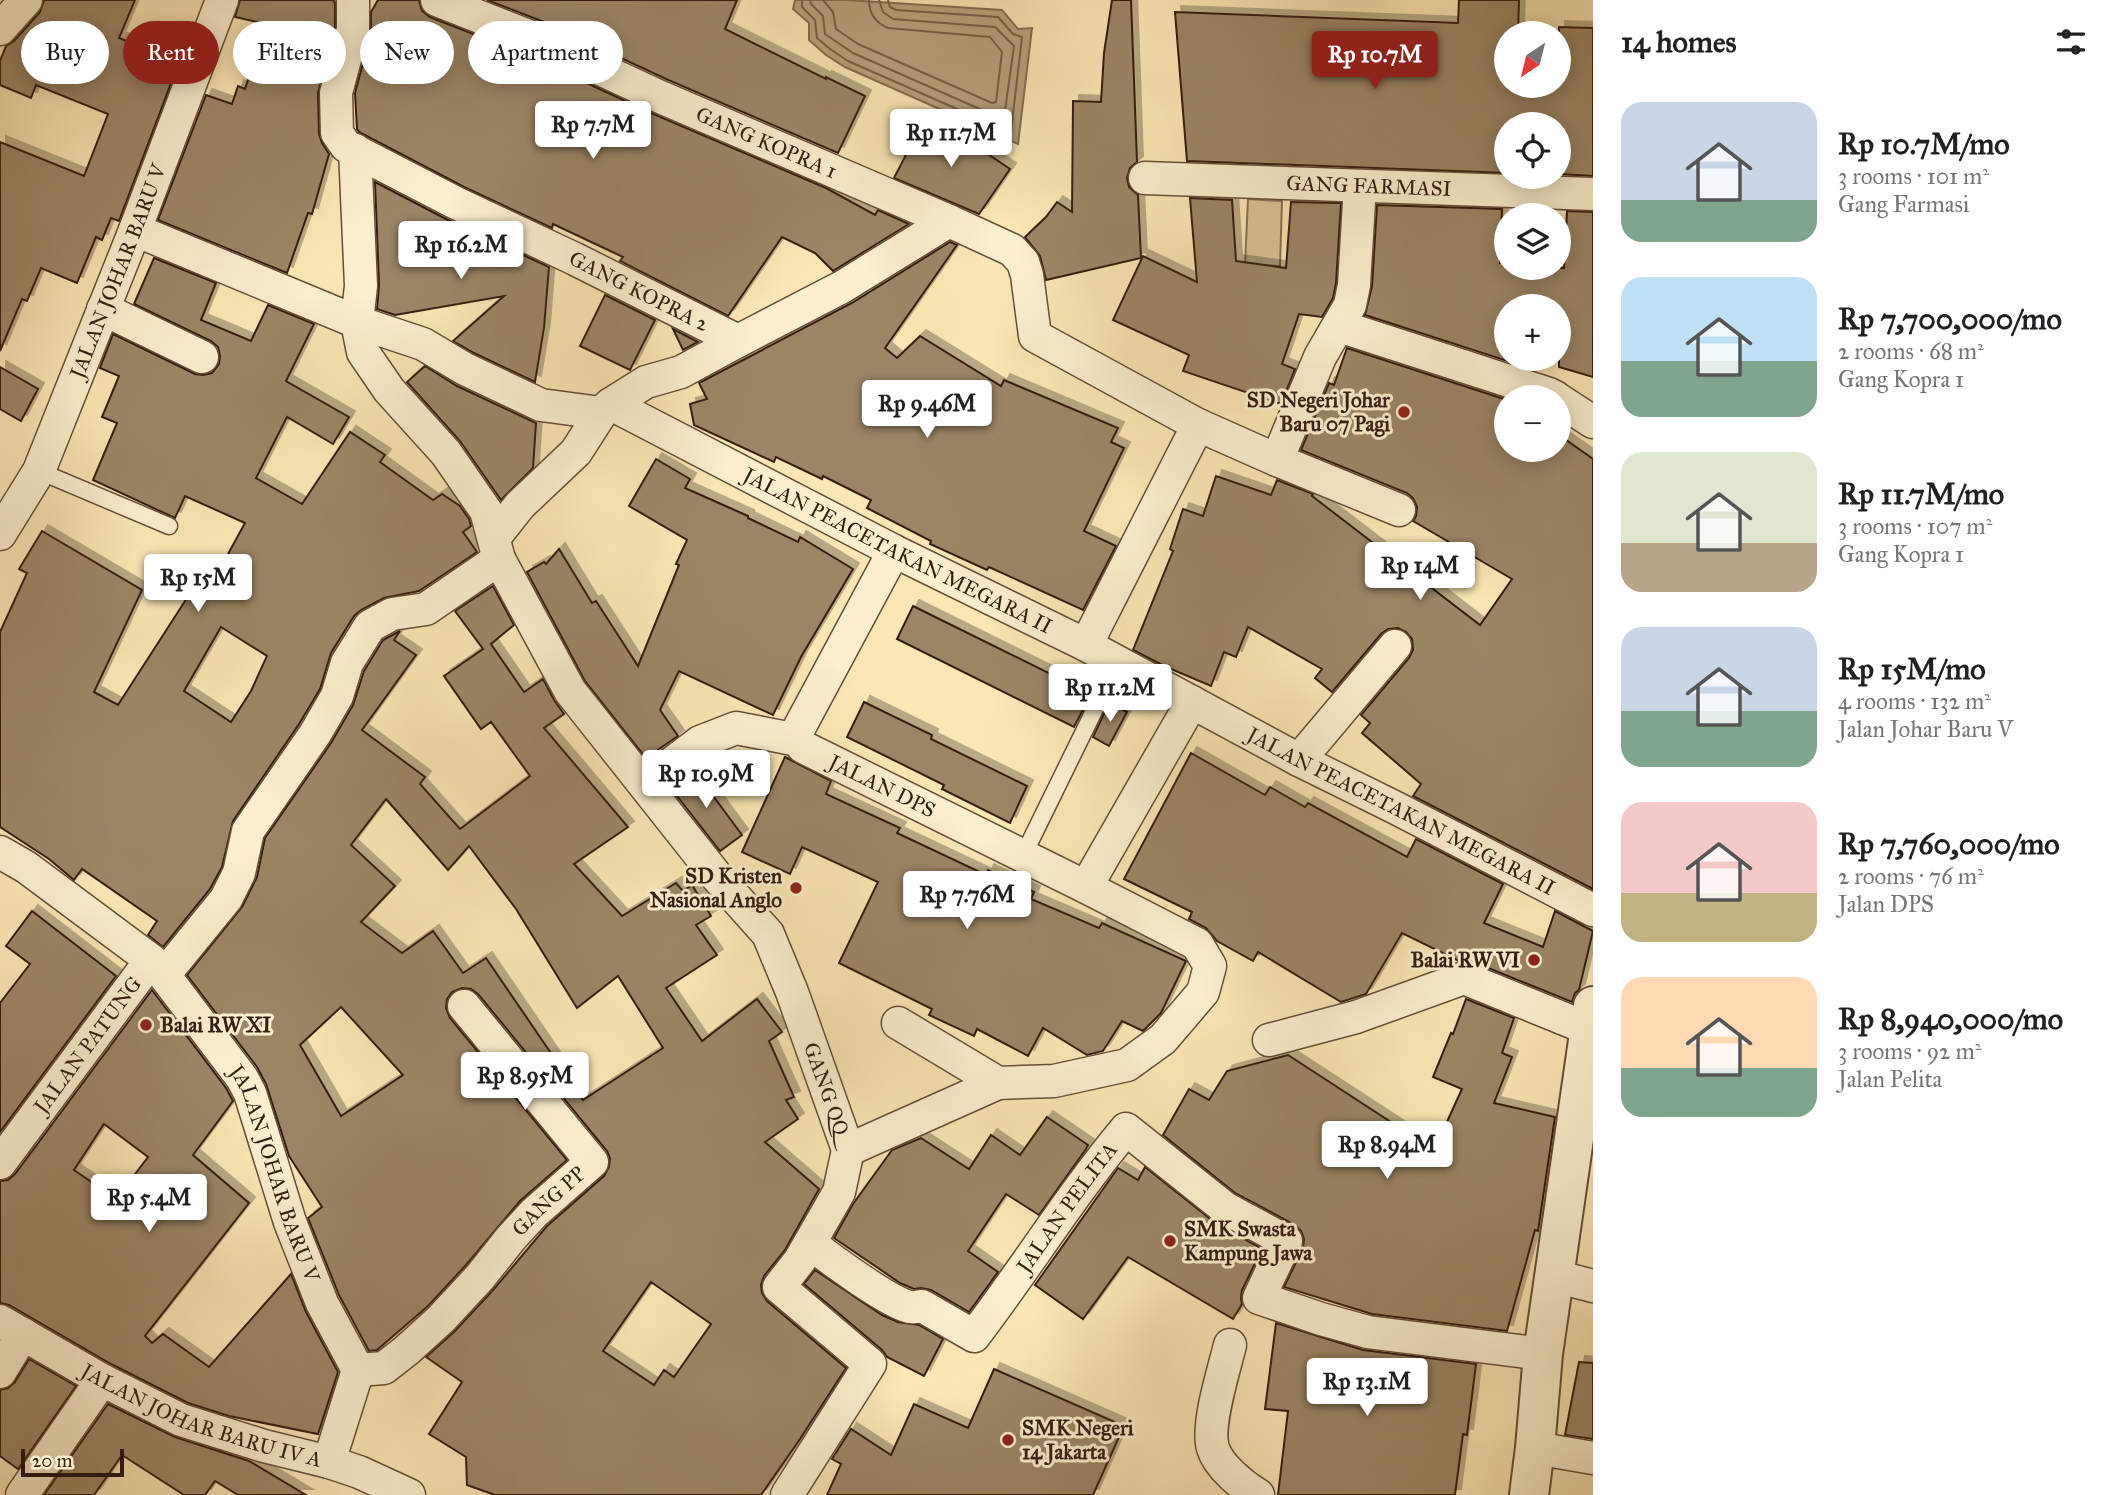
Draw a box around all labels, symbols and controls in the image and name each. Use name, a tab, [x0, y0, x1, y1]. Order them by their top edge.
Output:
chip: Buy	[21, 21, 109, 84]
chip: Rent	[123, 21, 219, 84]
chip: Filters	[233, 21, 346, 84]
chip: New	[360, 21, 454, 84]
chip: Apartment	[468, 21, 623, 84]
north arrow	[1494, 21, 1572, 98]
map controls	[1494, 21, 1571, 462]
icon: filters	[2052, 23, 2090, 61]
text: 14 homes	[1621, 24, 1736, 60]
pin: Rp 10.7M	[1303, 32, 1447, 91]
text: Rp 10.7M	[1328, 40, 1422, 68]
street label: GANG KOPRA 1	[692, 101, 841, 184]
pin: Rp 7.7M	[528, 102, 658, 161]
text: Rp 7.7M	[551, 110, 635, 138]
pin: Rp 11.7M	[879, 110, 1023, 169]
button: locate	[1494, 112, 1571, 189]
text: Rp 11.7M	[906, 118, 996, 146]
text: Rp 10.7M/mo	[1838, 126, 2010, 162]
icon: home	[1677, 130, 1761, 214]
street label: JALAN JOHAR BARU V	[63, 159, 172, 384]
text: 3 rooms · 101 m²	[1838, 162, 1989, 190]
street label: GANG FARMASI	[1286, 170, 1452, 202]
text: Gang Farmasi	[1838, 190, 1969, 218]
button: layers	[1494, 203, 1571, 280]
pin: Rp 16.2M	[389, 222, 533, 281]
text: Rp 16.2M	[414, 230, 508, 258]
street label: GANG KOPRA 2	[565, 245, 714, 337]
button: +	[1494, 294, 1571, 371]
text: Rp 7,700,000/mo	[1838, 301, 2062, 337]
icon: home	[1677, 305, 1761, 389]
text: 2 rooms · 68 m²	[1838, 337, 1984, 365]
text: Gang Kopra 1	[1838, 365, 1964, 393]
pin: Rp 9.46M	[855, 380, 999, 440]
button: −	[1494, 385, 1571, 462]
place label: SD Negeri Johar Baru 07 Pagi	[1247, 387, 1391, 437]
text: Rp 9.46M	[878, 389, 976, 417]
marker: SD Negeri Johar Baru 07 Pagi	[1396, 404, 1412, 420]
street label: JALAN PEACETAKAN MEGARA II	[737, 461, 1056, 639]
text: Rp 11.7M/mo	[1838, 476, 2004, 512]
icon: home	[1677, 480, 1761, 564]
text: 3 rooms · 107 m²	[1838, 512, 1992, 540]
text: Gang Kopra 1	[1838, 540, 1964, 568]
pin: Rp 14M	[1363, 542, 1477, 602]
text: Rp 14M	[1381, 551, 1459, 579]
pin: Rp 15M	[141, 554, 255, 614]
text: Rp 15M	[160, 563, 236, 591]
text: Rp 15M/mo	[1838, 651, 1986, 687]
icon: home	[1677, 655, 1761, 739]
pin: Rp 11.2M	[1038, 664, 1182, 724]
text: Rp 11.2M	[1065, 673, 1155, 701]
text: 4 rooms · 132 m²	[1838, 687, 1991, 715]
text: Jalan Johar Baru V	[1838, 715, 2013, 743]
street label: JALAN PEACETAKAN MEGARA II	[1241, 721, 1559, 901]
street label: JALAN DPS	[823, 748, 940, 823]
pin: Rp 10.9M	[634, 750, 778, 810]
text: Rp 10.9M	[658, 759, 754, 787]
text: Rp 7,760,000/mo	[1838, 826, 2060, 862]
icon: home	[1677, 830, 1761, 914]
text: 2 rooms · 76 m²	[1838, 862, 1984, 890]
place label: SD Kristen Nasional Anglo	[650, 863, 783, 913]
pin: Rp 7.76M	[895, 872, 1039, 931]
marker: SD Kristen Nasional Anglo	[788, 880, 804, 896]
text: Rp 7.76M	[919, 880, 1015, 908]
text: Jalan DPS	[1838, 890, 1934, 918]
place label: Balai RW VI	[1410, 947, 1520, 973]
marker: Balai RW VI	[1526, 952, 1542, 968]
street label: JALAN PATUNG	[27, 971, 147, 1120]
text: Rp 8,940,000/mo	[1838, 1001, 2063, 1037]
icon: home	[1677, 1005, 1761, 1089]
place label: Balai RW XI	[160, 1012, 271, 1038]
marker: Balai RW XI	[138, 1017, 154, 1033]
text: 3 rooms · 92 m²	[1838, 1037, 1981, 1065]
street label: GANG QQ	[798, 1039, 860, 1153]
pin: Rp 8.95M	[453, 1052, 597, 1112]
street label: JALAN JOHAR BARU V	[223, 1058, 326, 1287]
text: Rp 8.95M	[477, 1061, 573, 1089]
text: Jalan Pelita	[1838, 1065, 1942, 1093]
pin: Rp 8.94M	[1315, 1122, 1459, 1181]
text: Rp 8.94M	[1338, 1130, 1436, 1158]
street label: JALAN PELITA	[1010, 1137, 1123, 1279]
street label: GANG PP	[506, 1161, 591, 1242]
pin: Rp 5.4M	[84, 1174, 214, 1234]
text: Rp 5.4M	[107, 1183, 191, 1211]
place label: SMK Swasta Kampung Jawa	[1184, 1216, 1313, 1267]
marker: SMK Swasta Kampung Jawa	[1162, 1233, 1178, 1249]
street label: JALAN JOHAR BARU IV A	[75, 1357, 324, 1473]
pin: Rp 13.1M	[1295, 1358, 1439, 1418]
text: Rp 13.1M	[1323, 1367, 1411, 1395]
place label: SMK Negeri 14 Jakarta	[1022, 1415, 1134, 1466]
marker: SMK Negeri 14 Jakarta	[1000, 1432, 1016, 1448]
scale bar	[21, 1446, 124, 1478]
text: 20 m	[32, 1449, 73, 1472]

